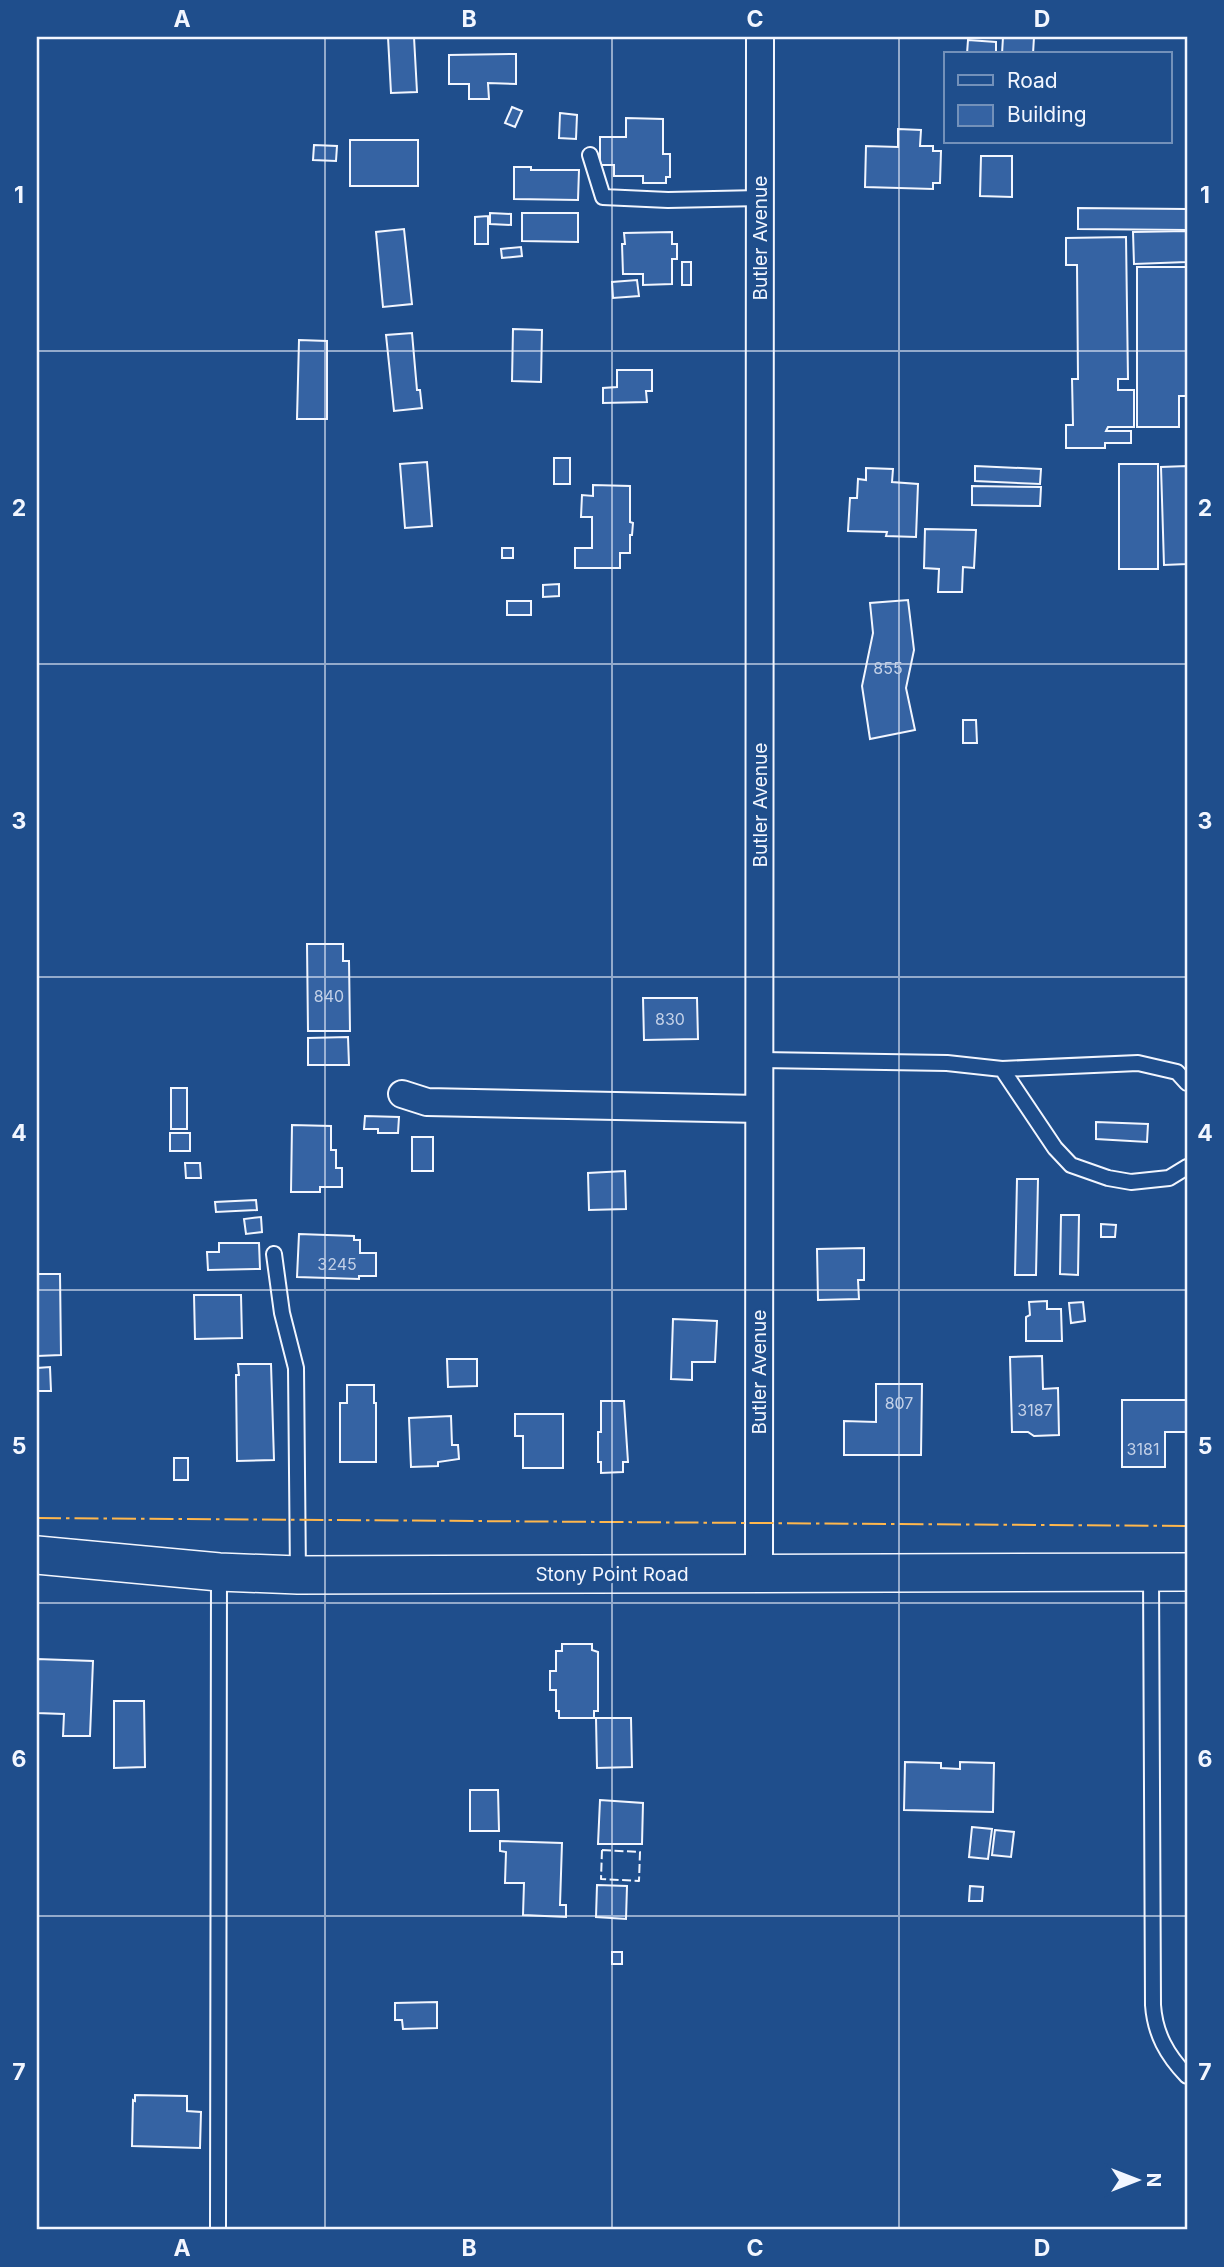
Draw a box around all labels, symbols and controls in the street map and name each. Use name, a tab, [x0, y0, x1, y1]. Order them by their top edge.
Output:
text: A	[173, 5, 191, 33]
text: B	[461, 5, 477, 33]
text: C	[746, 5, 764, 33]
text: D	[1034, 5, 1050, 33]
legend	[944, 52, 1172, 144]
text: Road	[1007, 68, 1058, 93]
text: Building	[1007, 102, 1087, 127]
street label: Butler Avenue	[749, 176, 772, 300]
text: 1	[14, 181, 24, 209]
text: 1	[1200, 181, 1210, 209]
text: 2	[12, 494, 26, 522]
text: 2	[1198, 494, 1212, 522]
house number: 855	[873, 658, 903, 678]
street label: Butler Avenue	[749, 743, 772, 867]
text: 3	[12, 807, 26, 835]
text: 3	[1198, 807, 1212, 835]
house number: 840	[314, 986, 344, 1006]
house number: 830	[655, 1009, 685, 1029]
text: 4	[11, 1119, 27, 1147]
text: 4	[1197, 1119, 1213, 1147]
house number: 3245	[317, 1254, 357, 1274]
street label: Butler Avenue	[748, 1310, 771, 1434]
house number: 807	[885, 1393, 913, 1413]
house number: 3187	[1017, 1400, 1053, 1420]
text: 5	[12, 1432, 26, 1460]
text: 5	[1198, 1432, 1212, 1460]
house number: 3181	[1127, 1439, 1159, 1459]
street label: Stony Point Road	[535, 1563, 689, 1586]
text: 6	[12, 1745, 26, 1773]
text: 6	[1198, 1745, 1212, 1773]
text: 7	[12, 2058, 26, 2086]
text: 7	[1198, 2058, 1212, 2086]
north arrow	[1102, 2144, 1172, 2214]
text: N	[1142, 2173, 1165, 2187]
text: A	[173, 2234, 191, 2262]
text: B	[461, 2234, 477, 2262]
text: C	[746, 2234, 764, 2262]
text: D	[1034, 2234, 1050, 2262]

